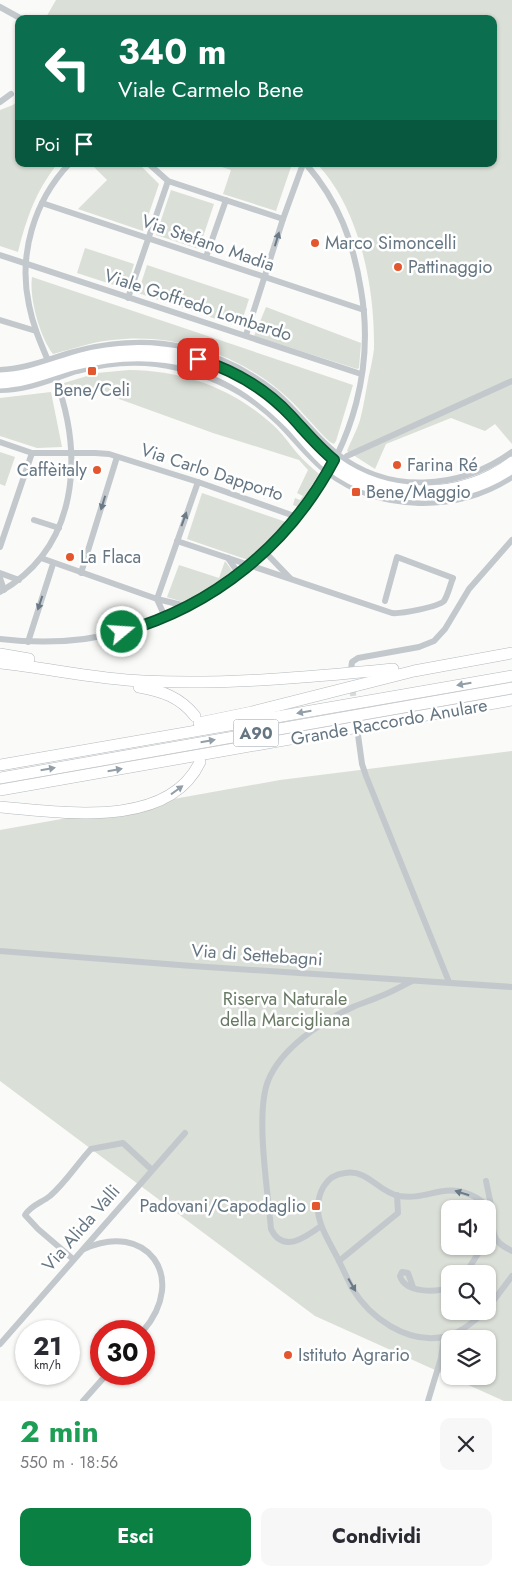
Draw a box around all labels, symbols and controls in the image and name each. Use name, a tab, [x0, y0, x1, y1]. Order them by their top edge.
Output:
text: 340 m	[118, 27, 227, 77]
icon: left	[35, 35, 100, 100]
text: Viale Carmelo Bene	[118, 73, 304, 105]
icon: arrive	[70, 130, 98, 158]
text: Poi	[35, 131, 60, 158]
street label: Via Stefano Madia	[138, 208, 278, 278]
place label: Marco Simoncelli	[325, 230, 457, 256]
one-way arrow	[274, 231, 282, 246]
marker: Marco Simoncelli	[309, 237, 321, 249]
place label: Pattinaggio	[408, 254, 493, 280]
marker: Pattinaggio	[392, 261, 404, 273]
street label: Viale Goffredo Lombardo	[101, 262, 295, 348]
pin	[177, 338, 219, 380]
icon: arrive	[184, 345, 212, 373]
marker: Bene/Celi	[86, 365, 98, 377]
place label: Bene/Celi	[54, 377, 130, 403]
street label: Via Carlo Dapporto	[137, 437, 287, 507]
place label: Farina Ré	[407, 452, 478, 478]
place label: Caffèitaly	[17, 457, 87, 483]
marker: Farina Ré	[391, 459, 403, 471]
marker: Caffèitaly	[91, 464, 103, 476]
place label: Bene/Maggio	[366, 479, 471, 505]
marker: Bene/Maggio	[350, 486, 362, 498]
one-way arrow	[98, 496, 106, 511]
one-way arrow	[181, 512, 188, 527]
place label: La Flaca	[80, 544, 141, 570]
marker: La Flaca	[64, 551, 76, 563]
one-way arrow	[36, 595, 44, 610]
position arrow	[95, 605, 147, 657]
one-way arrow	[456, 681, 472, 689]
street label: Grande Raccordo Anulare	[289, 692, 489, 752]
one-way arrow	[296, 709, 312, 717]
road number: A90	[234, 720, 278, 746]
one-way arrow	[200, 737, 216, 745]
one-way arrow	[40, 765, 56, 773]
one-way arrow	[107, 766, 123, 774]
one-way arrow	[170, 785, 184, 795]
street label: Via di Settebagni	[191, 937, 323, 973]
park label: Riserva Naturale della Marcigliana	[220, 986, 350, 1033]
street label: Via Alida Valli	[36, 1179, 126, 1277]
one-way arrow	[454, 1188, 469, 1196]
place label: Padovani/Capodaglio	[140, 1193, 306, 1219]
marker: Padovani/Capodaglio	[310, 1200, 322, 1212]
map controls	[441, 1200, 496, 1385]
button: sound	[441, 1200, 496, 1255]
button: search	[441, 1265, 496, 1320]
one-way arrow	[347, 1278, 356, 1291]
speed limit sign: 30	[90, 1320, 155, 1385]
text: 21	[33, 1328, 62, 1364]
button: layers	[441, 1330, 496, 1385]
place label: Istituto Agrario	[298, 1342, 410, 1368]
marker: Istituto Agrario	[282, 1349, 294, 1361]
text: km/h	[34, 1356, 61, 1374]
text: 2 min	[20, 1410, 99, 1453]
button: close	[440, 1418, 492, 1470]
text: 550 m · 18:56	[20, 1451, 118, 1474]
button: Esci	[20, 1508, 251, 1566]
button: Condividi	[261, 1508, 492, 1566]

